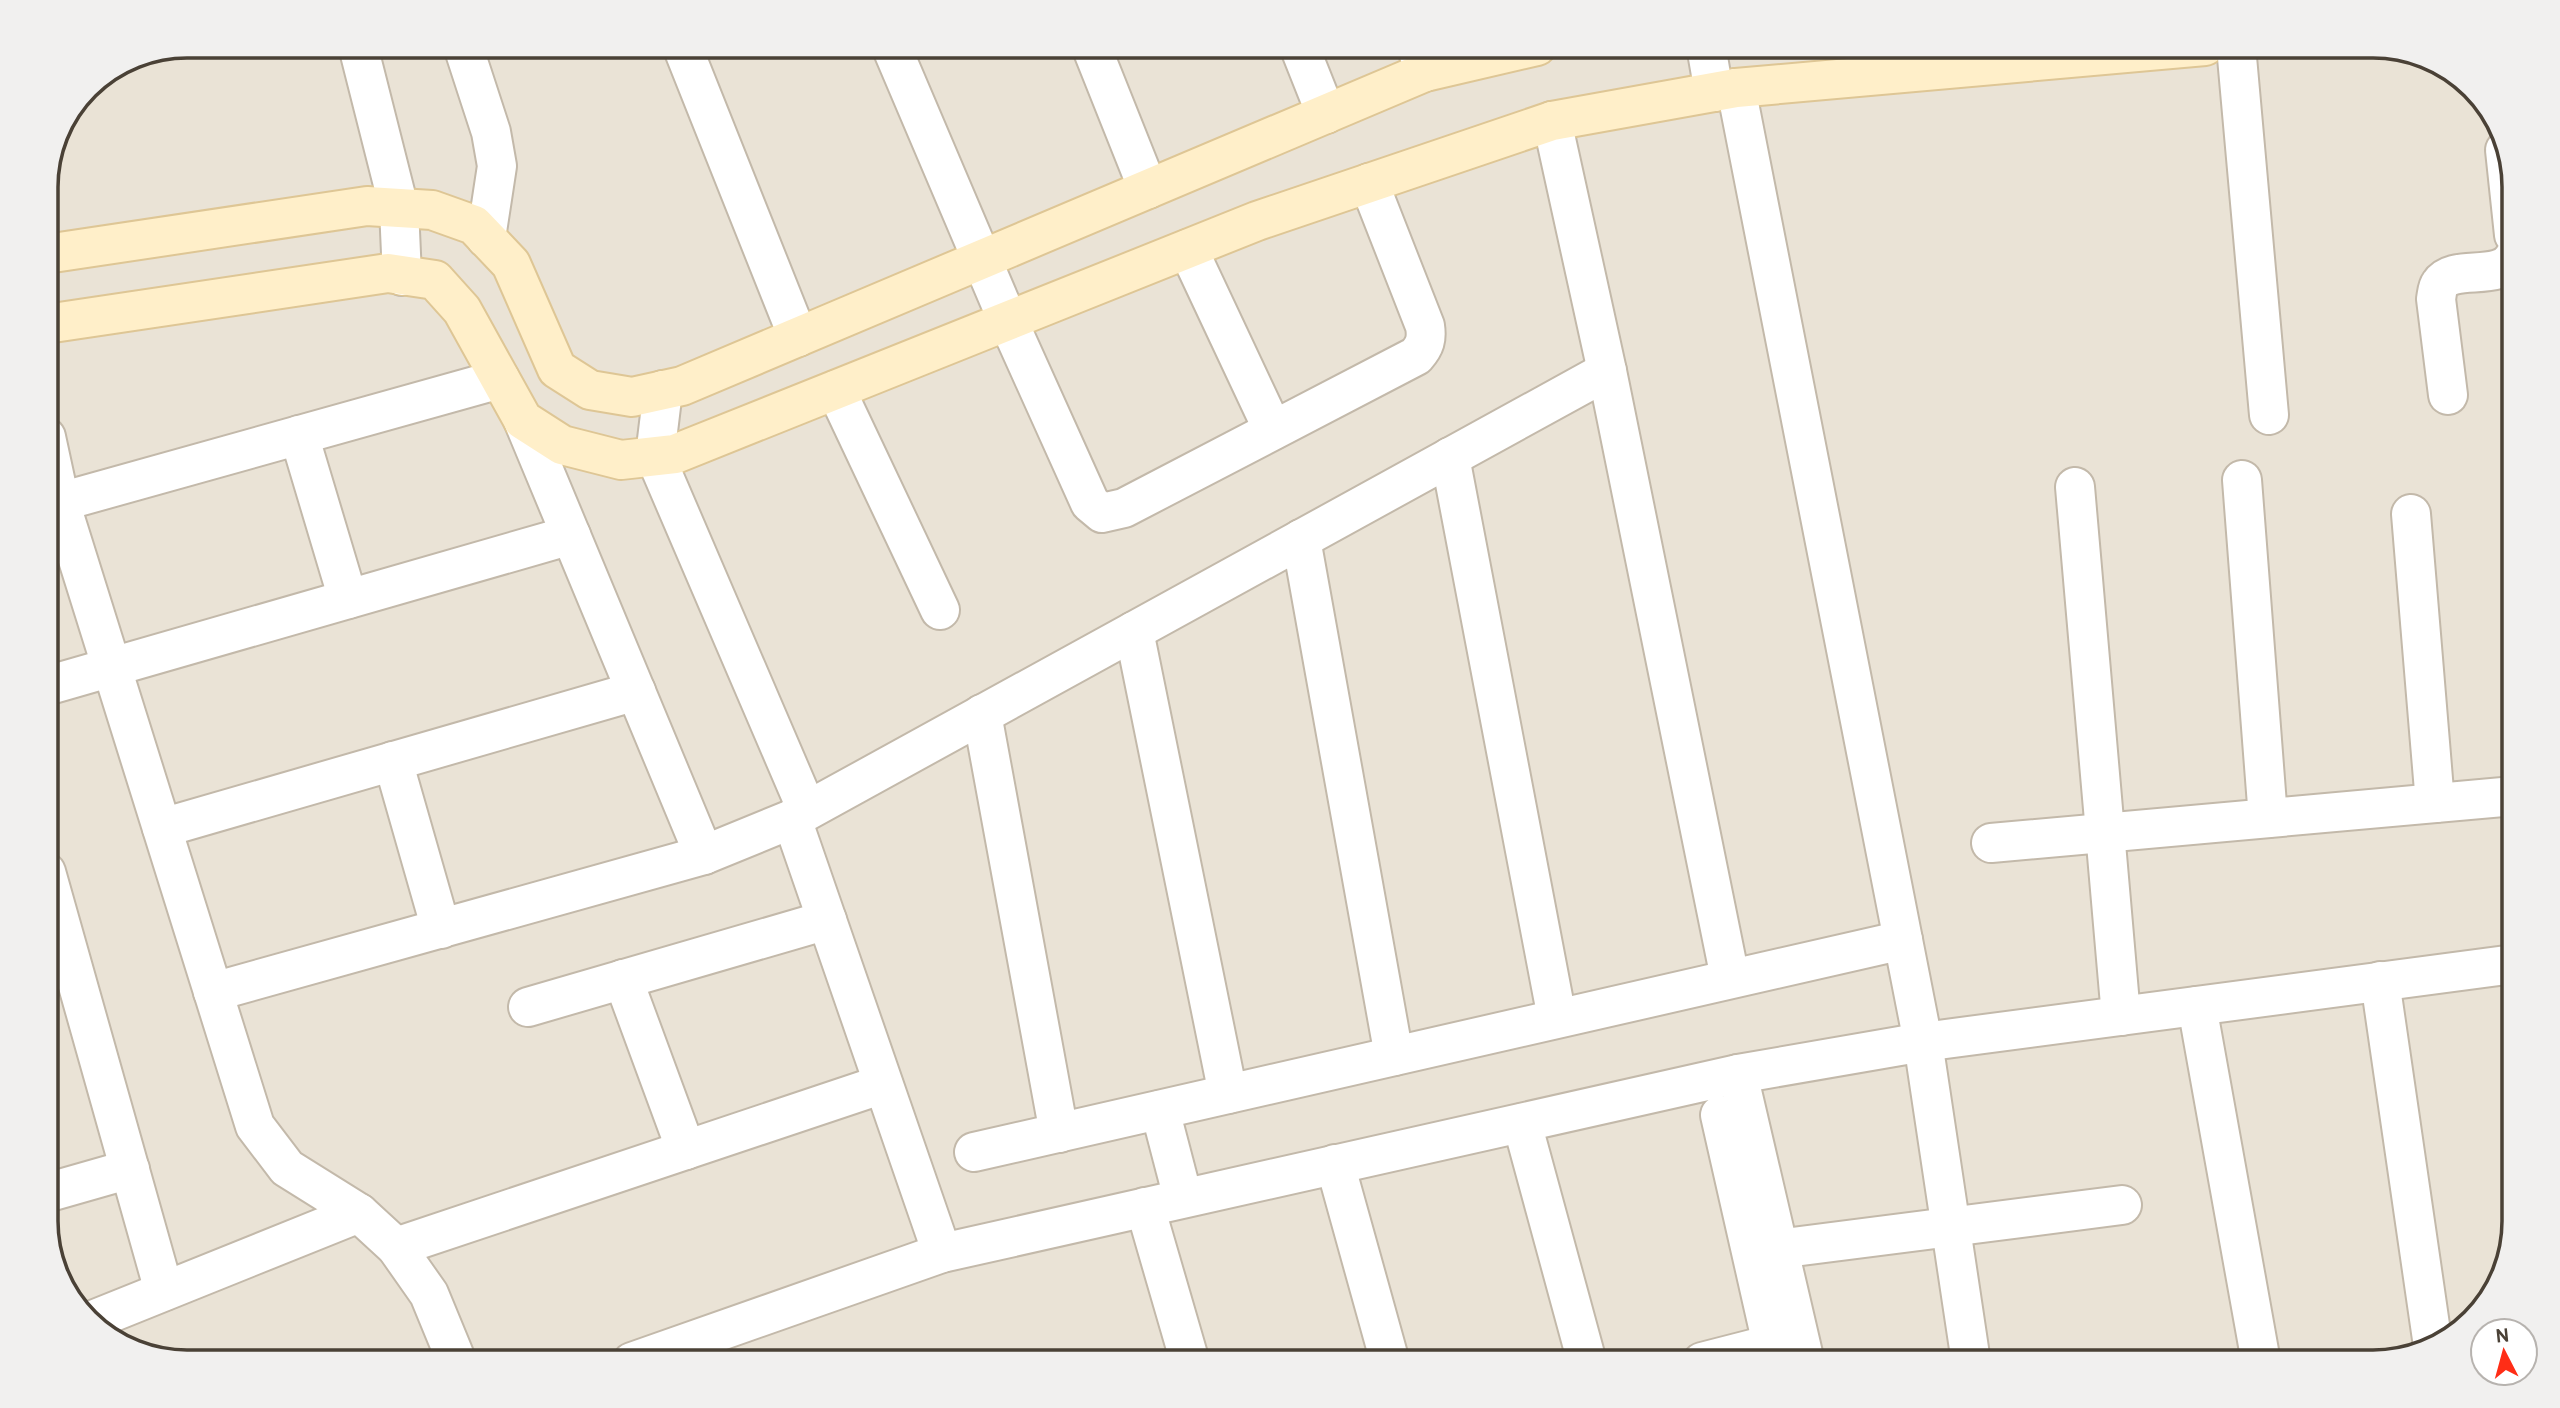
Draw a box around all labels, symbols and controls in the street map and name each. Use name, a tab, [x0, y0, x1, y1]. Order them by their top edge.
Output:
north arrow	[2469, 1317, 2539, 1387]
text: N	[2494, 1324, 2510, 1350]

